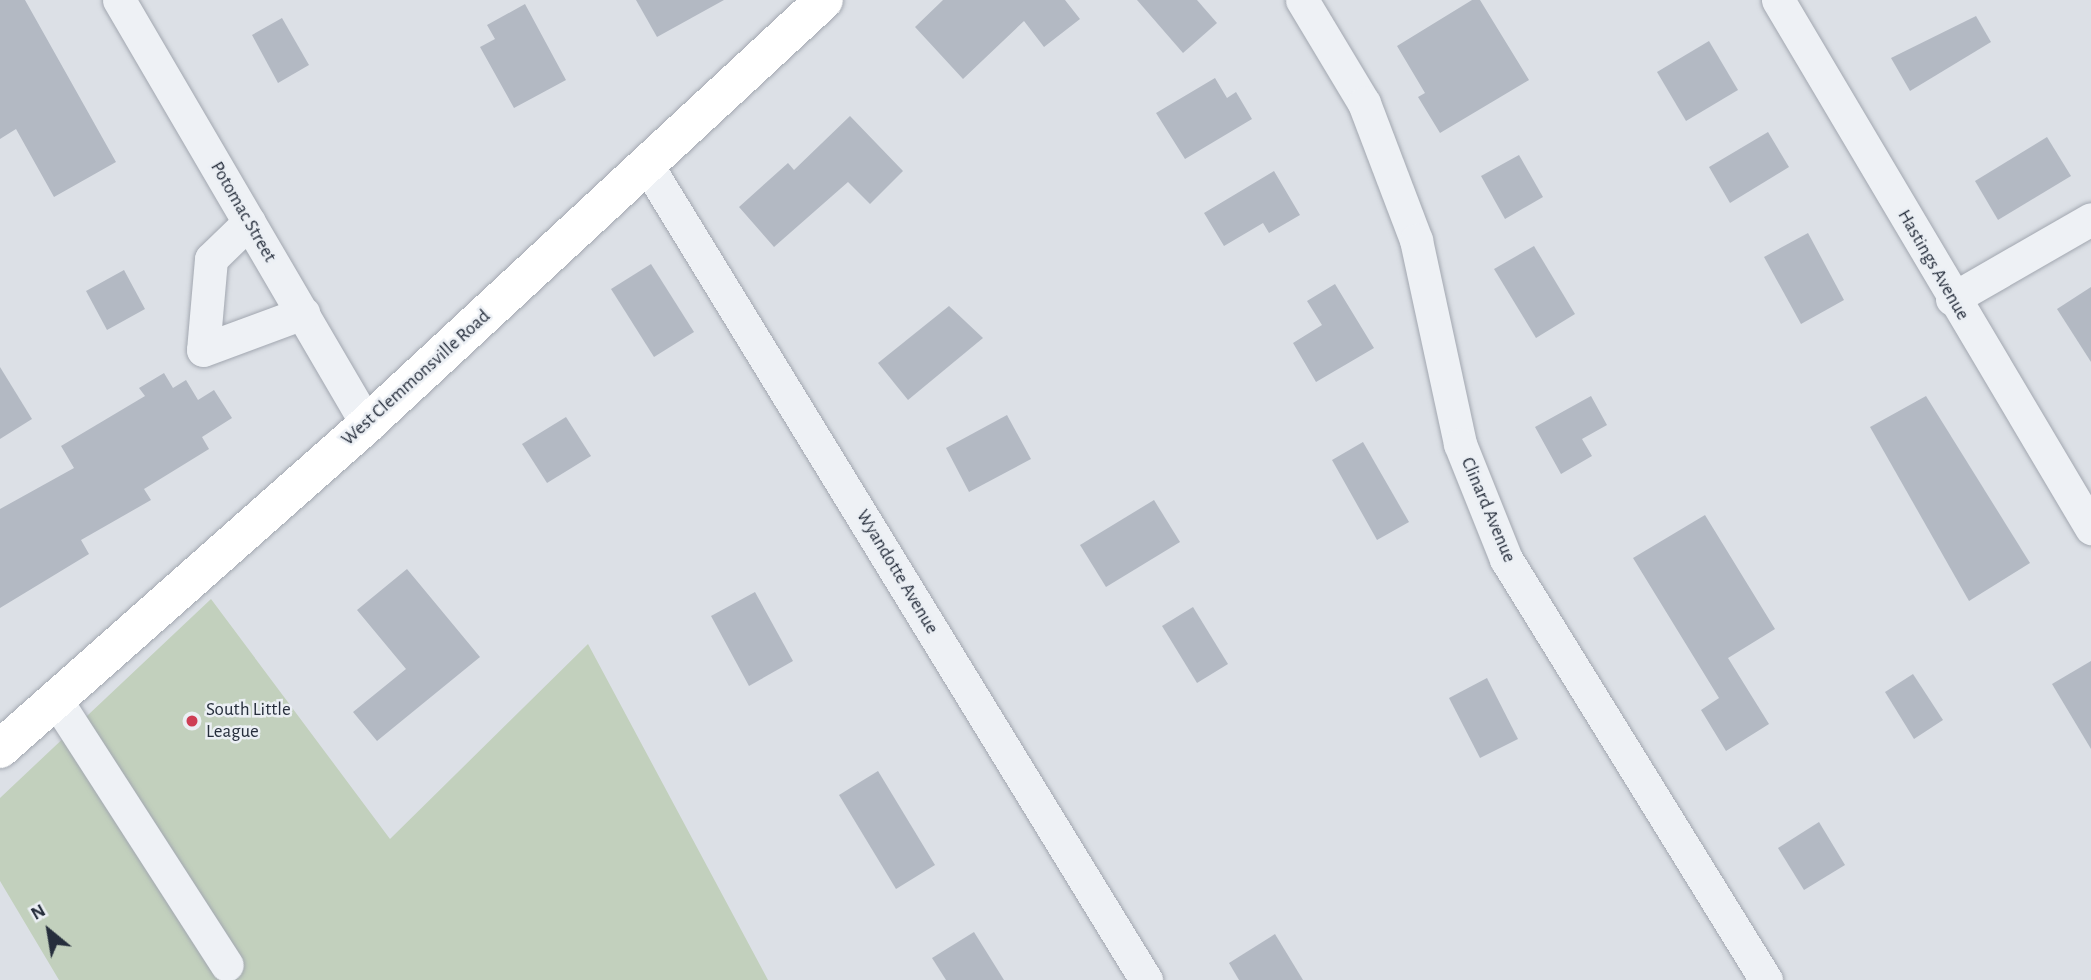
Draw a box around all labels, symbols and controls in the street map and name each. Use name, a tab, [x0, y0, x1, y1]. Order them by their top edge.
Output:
street label: Potomac Street	[205, 158, 281, 266]
street label: Hastings Avenue	[1892, 206, 1974, 324]
street label: West Clemmonsville Road	[337, 305, 495, 451]
street label: Clinard Avenue	[1456, 454, 1520, 566]
street label: Wyandotte Avenue	[851, 506, 943, 638]
place label: South Little League	[206, 699, 291, 743]
marker: South Little League	[184, 713, 200, 729]
north arrow	[14, 896, 84, 966]
text: N	[28, 901, 49, 924]

